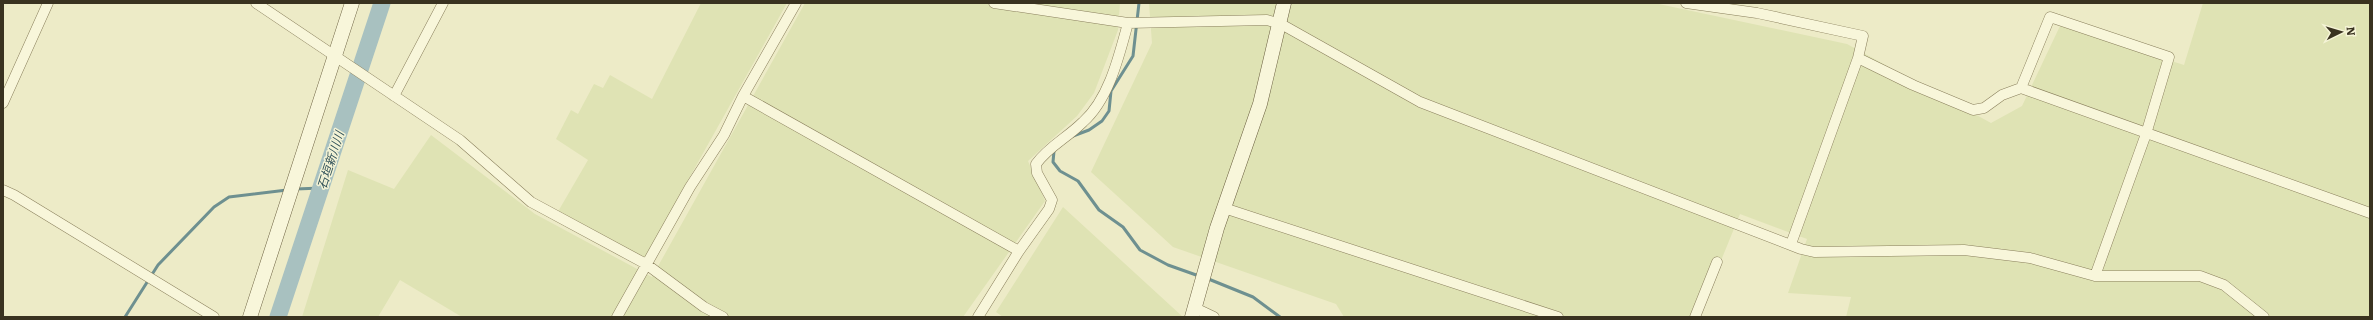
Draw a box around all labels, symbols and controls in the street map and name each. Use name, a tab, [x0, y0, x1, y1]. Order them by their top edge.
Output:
north arrow	[2321, 12, 2361, 52]
text: N	[2344, 26, 2360, 36]
water label: 石垣新川川	[312, 127, 348, 191]

